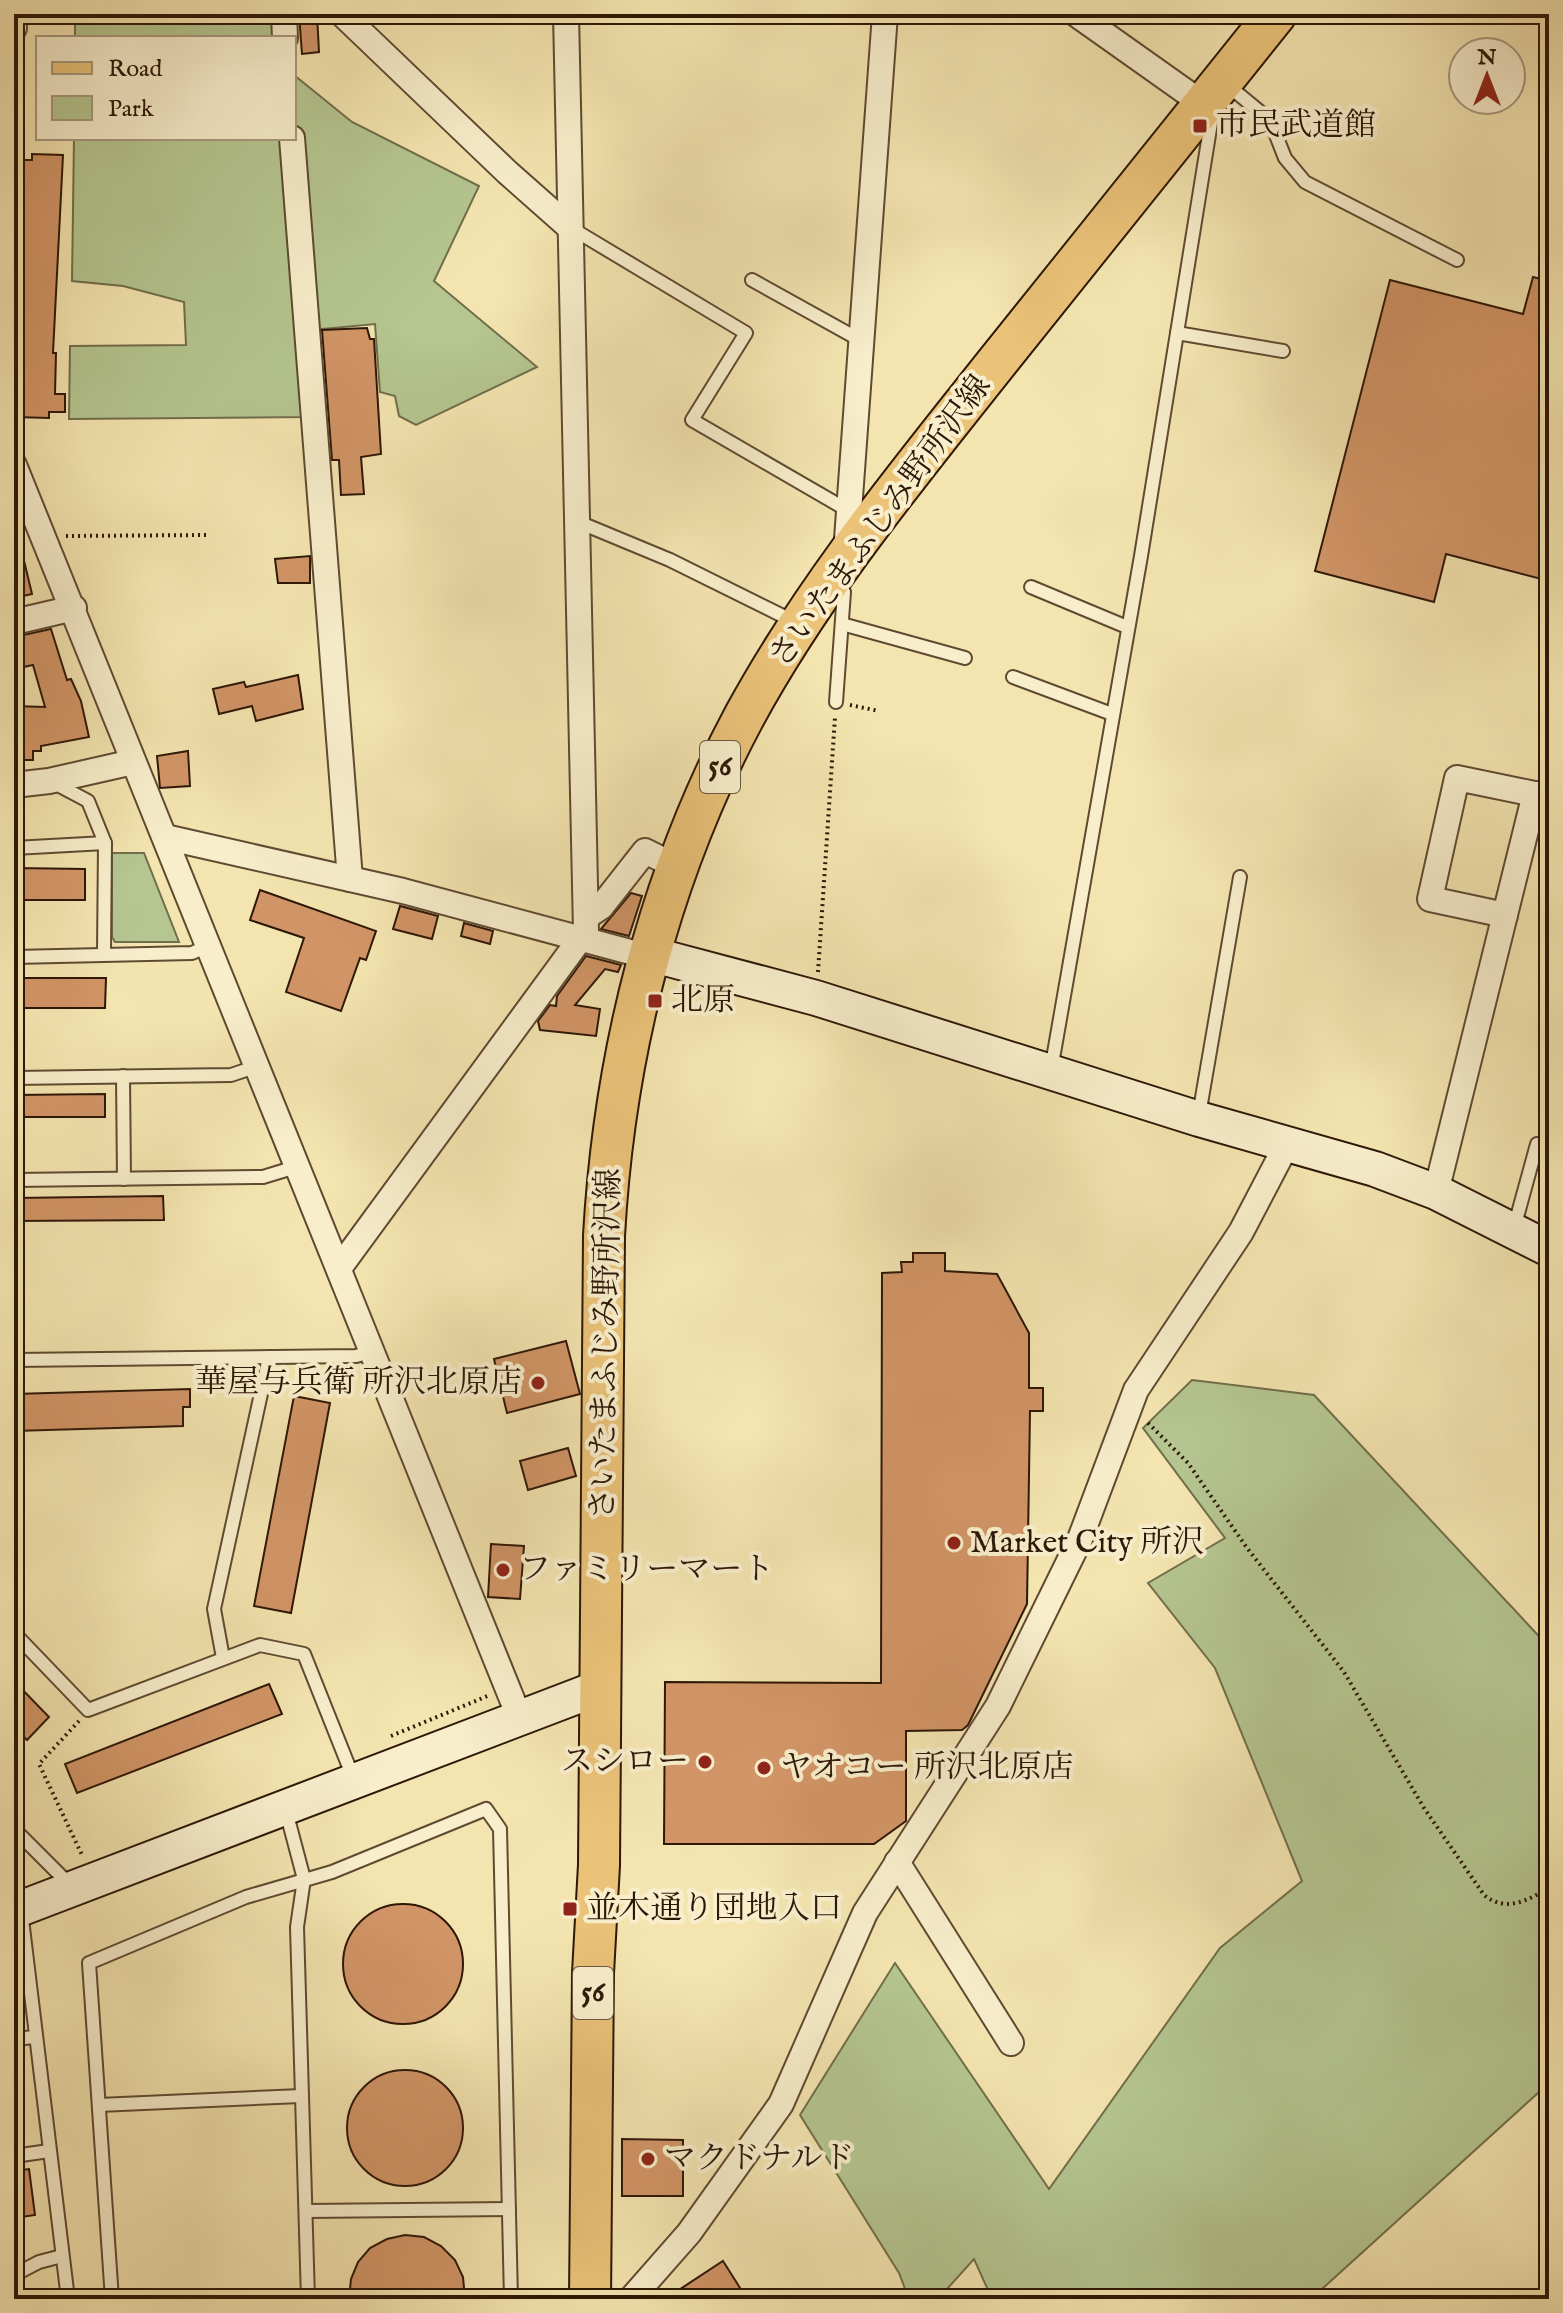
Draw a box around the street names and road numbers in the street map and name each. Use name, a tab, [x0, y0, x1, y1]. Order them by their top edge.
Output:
street label: さいたまふじみ野所沢線	[761, 368, 1001, 676]
road number: 56	[700, 741, 740, 793]
street label: さいたまふじみ野所沢線	[583, 1168, 631, 1520]
road number: 56	[573, 1967, 613, 2019]

